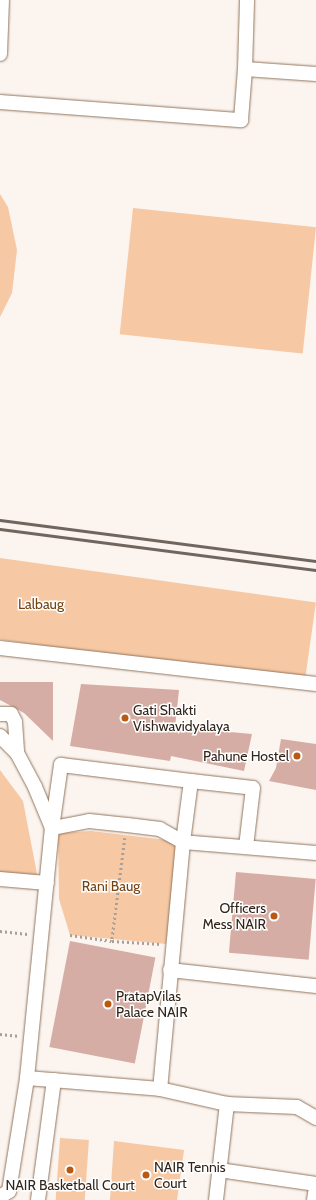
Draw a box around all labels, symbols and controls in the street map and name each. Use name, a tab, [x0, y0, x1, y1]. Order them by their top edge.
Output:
park label: Lalbaug	[18, 596, 64, 612]
place label: Gati Shakti Vishwavidyalaya	[133, 702, 230, 734]
marker: Gati Shakti Vishwavidyalaya	[120, 713, 130, 723]
place label: Pahune Hostel	[203, 748, 289, 764]
marker: Pahune Hostel	[292, 751, 302, 761]
park label: Rani Baug	[82, 878, 140, 894]
place label: Officers Mess NAIR	[202, 900, 266, 932]
marker: Officers Mess NAIR	[269, 911, 279, 921]
place label: PratapVilas Palace NAIR	[116, 988, 188, 1020]
marker: PratapVilas Palace NAIR	[103, 999, 113, 1009]
place label: NAIR Tennis Court	[154, 1159, 226, 1192]
marker: NAIR Basketball Court	[65, 1165, 75, 1175]
marker: NAIR Tennis Court	[141, 1170, 151, 1180]
place label: NAIR Basketball Court	[5, 1177, 135, 1193]

